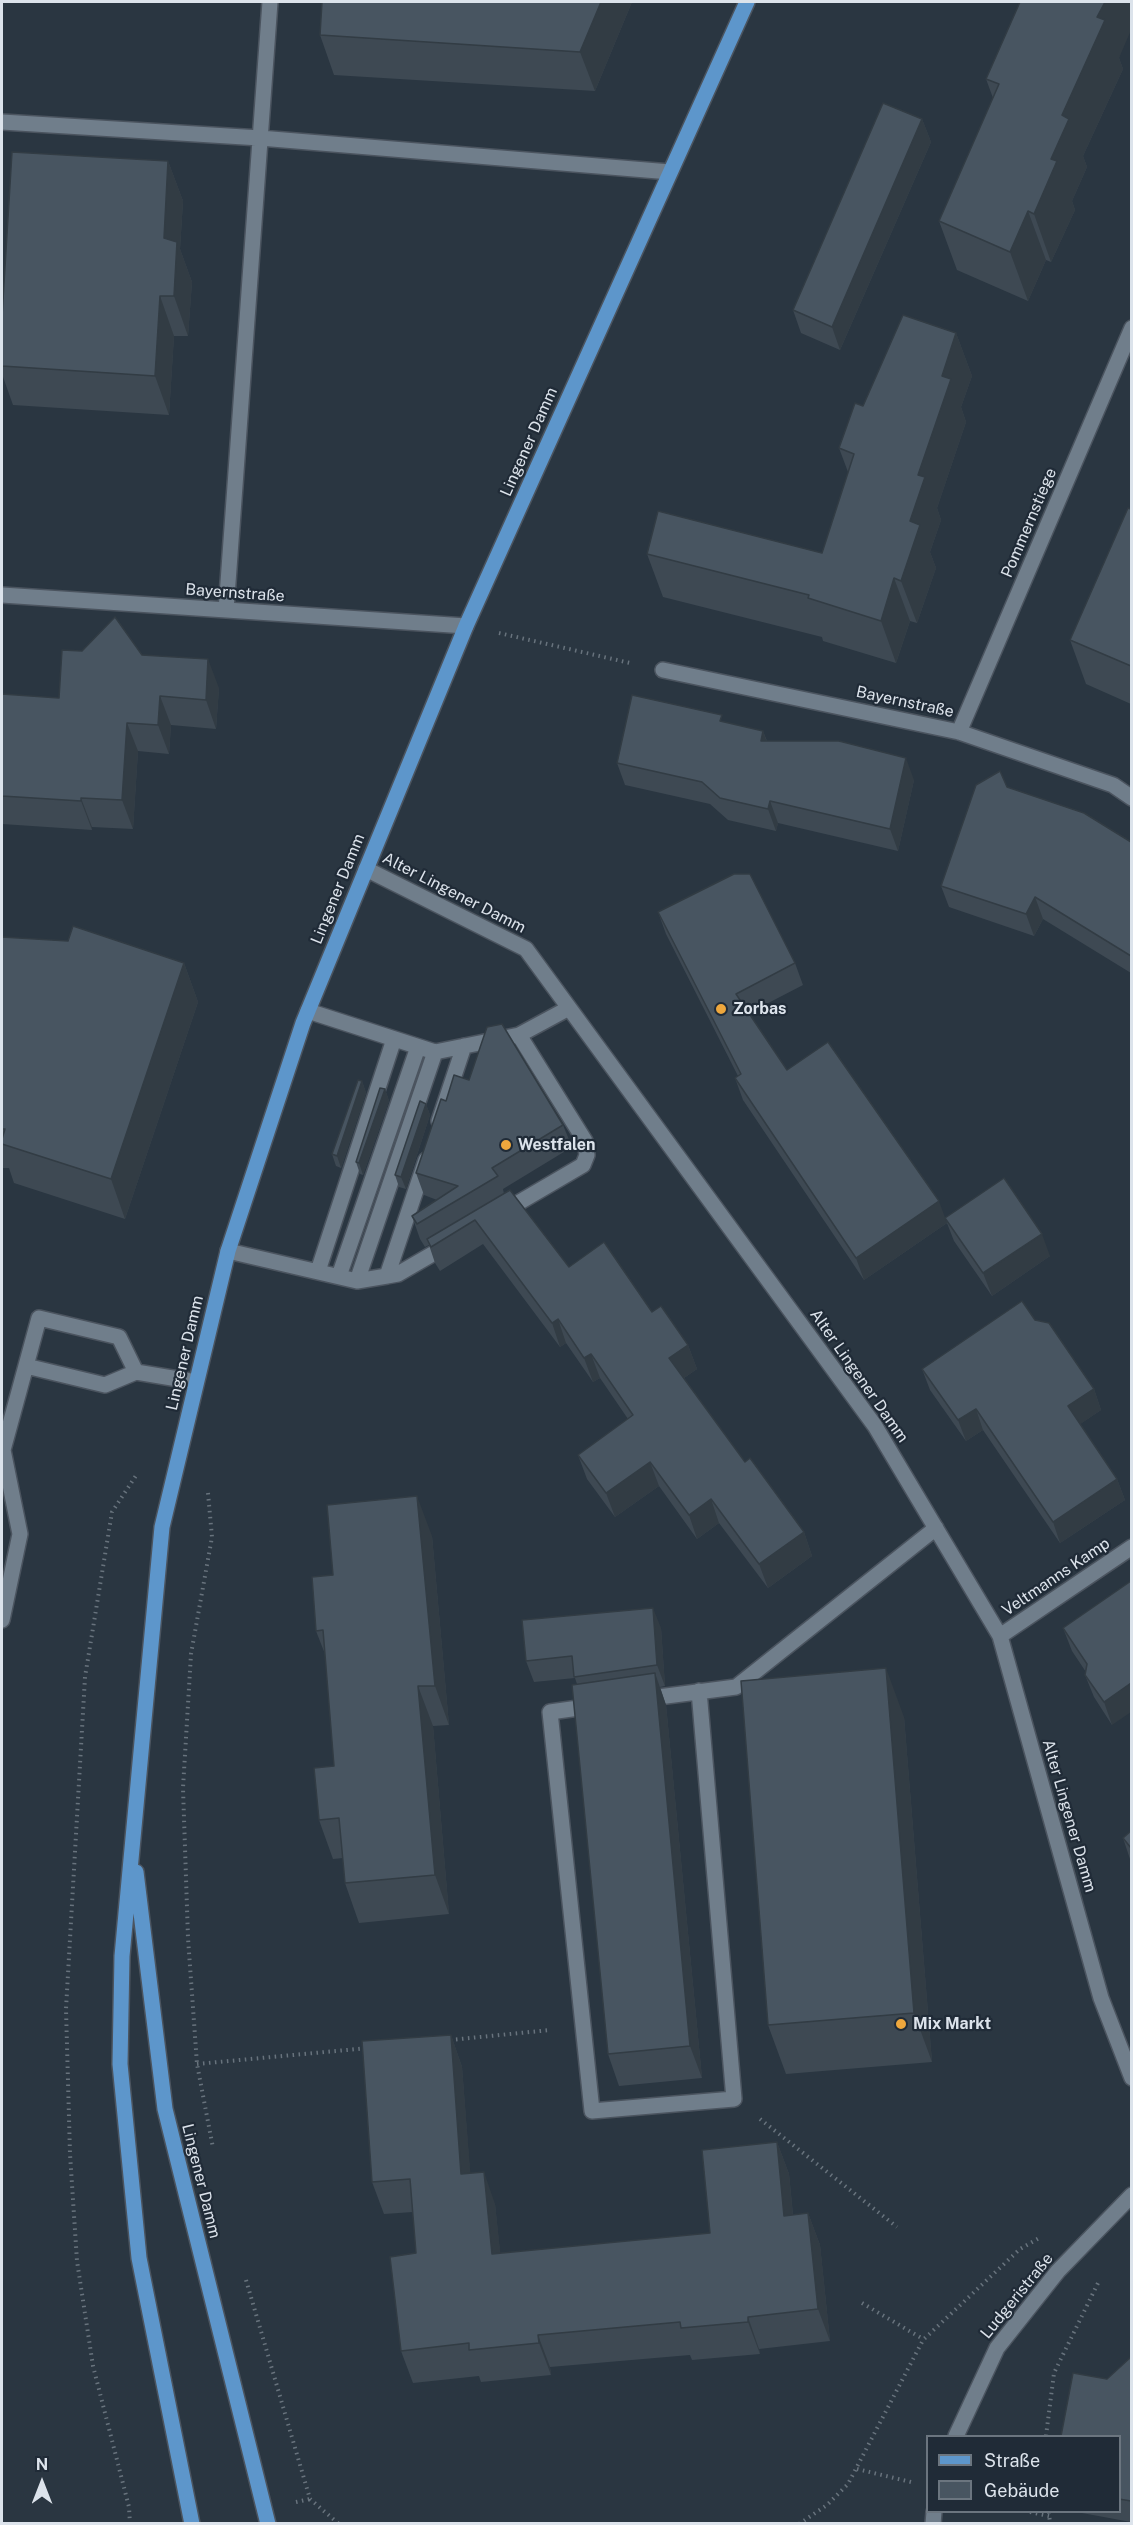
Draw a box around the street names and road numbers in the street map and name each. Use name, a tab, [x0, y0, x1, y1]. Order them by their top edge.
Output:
street label: Lingener Damm	[496, 384, 562, 500]
street label: Pommernstiege	[997, 465, 1061, 581]
street label: Bayernstraße	[185, 580, 285, 606]
street label: Bayernstraße	[854, 682, 956, 722]
street label: Lingener Damm	[307, 831, 369, 947]
street label: Alter Lingener Damm	[379, 849, 529, 937]
street label: Lingener Damm	[162, 1294, 208, 1412]
street label: Alter Lingener Damm	[806, 1306, 912, 1446]
street label: Veltmanns Kamp	[999, 1534, 1113, 1620]
street label: Alter Lingener Damm	[1038, 1737, 1100, 1895]
street label: Lingener Damm	[177, 2122, 225, 2240]
street label: Ludgeristraße	[977, 2249, 1057, 2343]

